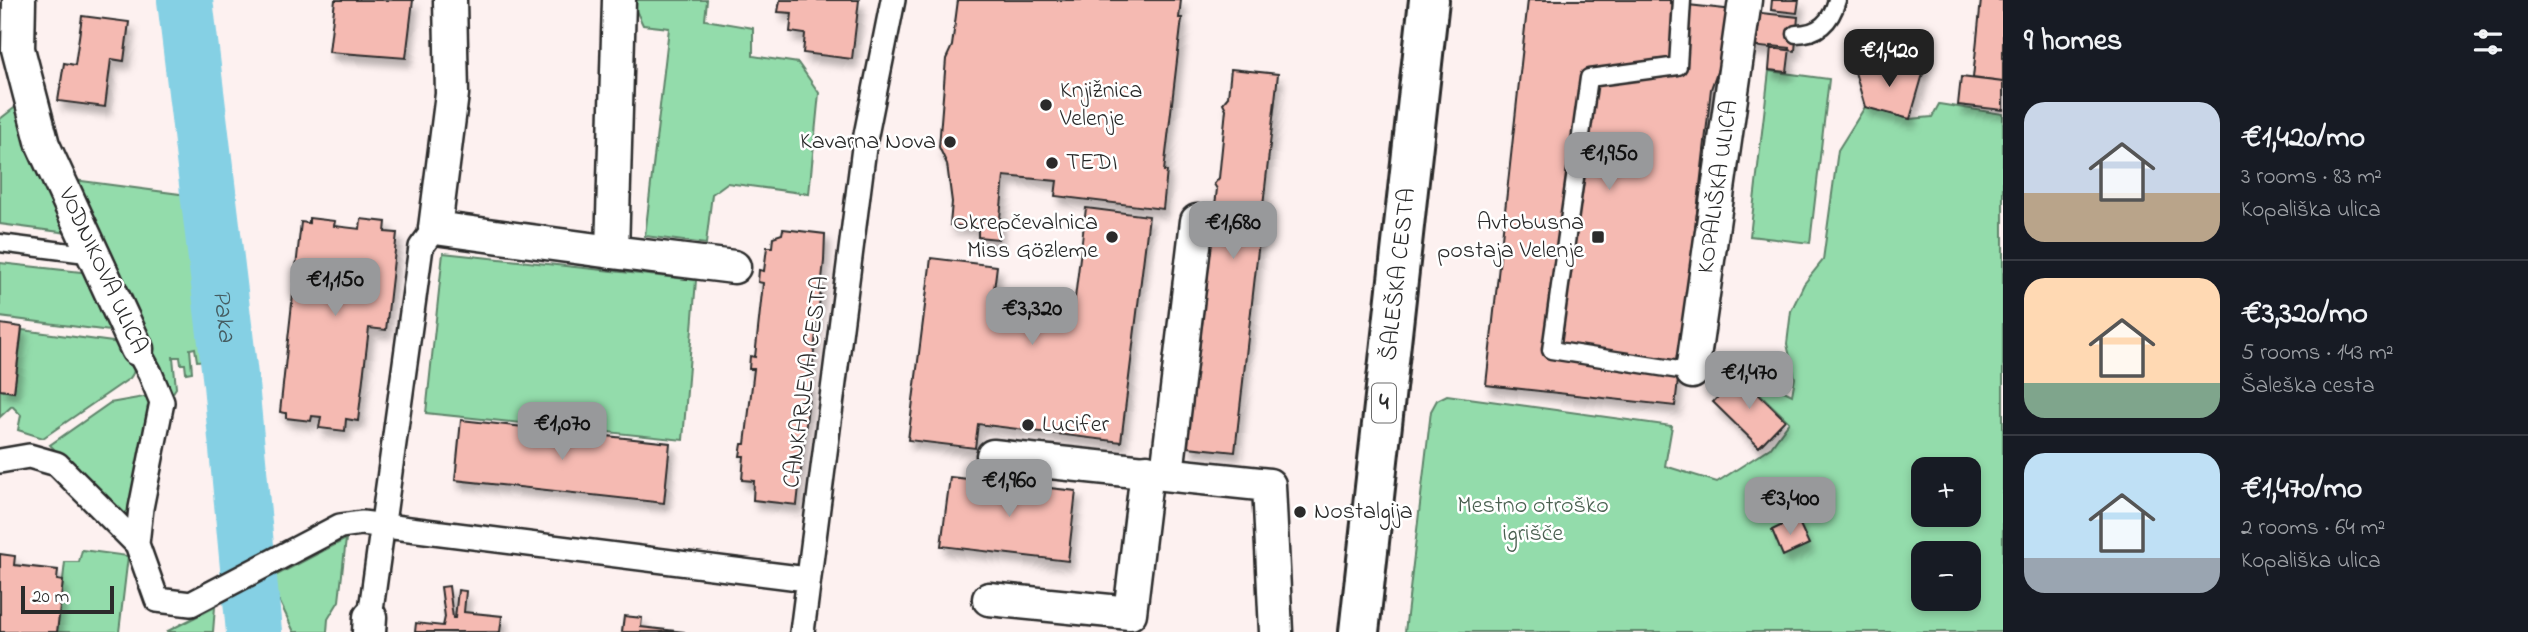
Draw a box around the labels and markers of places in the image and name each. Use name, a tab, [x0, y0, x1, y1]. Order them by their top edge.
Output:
pin: €1,420	[1832, 29, 1946, 89]
place label: Knjižnica Velenje	[1059, 74, 1142, 137]
marker: Knjižnica Velenje	[1038, 97, 1054, 113]
place label: Kavarna Nova	[800, 125, 936, 160]
pin: €1,950	[1552, 132, 1666, 192]
marker: Kavarna Nova	[942, 134, 958, 150]
place label: TEDI	[1066, 146, 1118, 181]
marker: TEDI	[1044, 155, 1060, 171]
pin: €1,680	[1176, 202, 1290, 261]
place label: Okrepčevalnica Miss Gözleme	[953, 206, 1098, 269]
place label: Avtobusna postaja Velenje	[1437, 206, 1584, 269]
marker: Okrepčevalnica Miss Gözleme	[1104, 229, 1120, 245]
marker: Avtobusna postaja Velenje	[1590, 229, 1606, 245]
pin: €1,150	[278, 258, 392, 318]
pin: €3,320	[975, 288, 1089, 347]
pin: €1,470	[1692, 352, 1806, 411]
pin: €1,070	[505, 402, 619, 462]
place label: Lucifer	[1042, 408, 1109, 443]
marker: Lucifer	[1020, 417, 1036, 433]
pin: €1,960	[952, 460, 1066, 519]
pin: €3,400	[1733, 477, 1847, 537]
place label: Nostalgija	[1314, 495, 1413, 530]
marker: Nostalgija	[1292, 504, 1308, 520]

